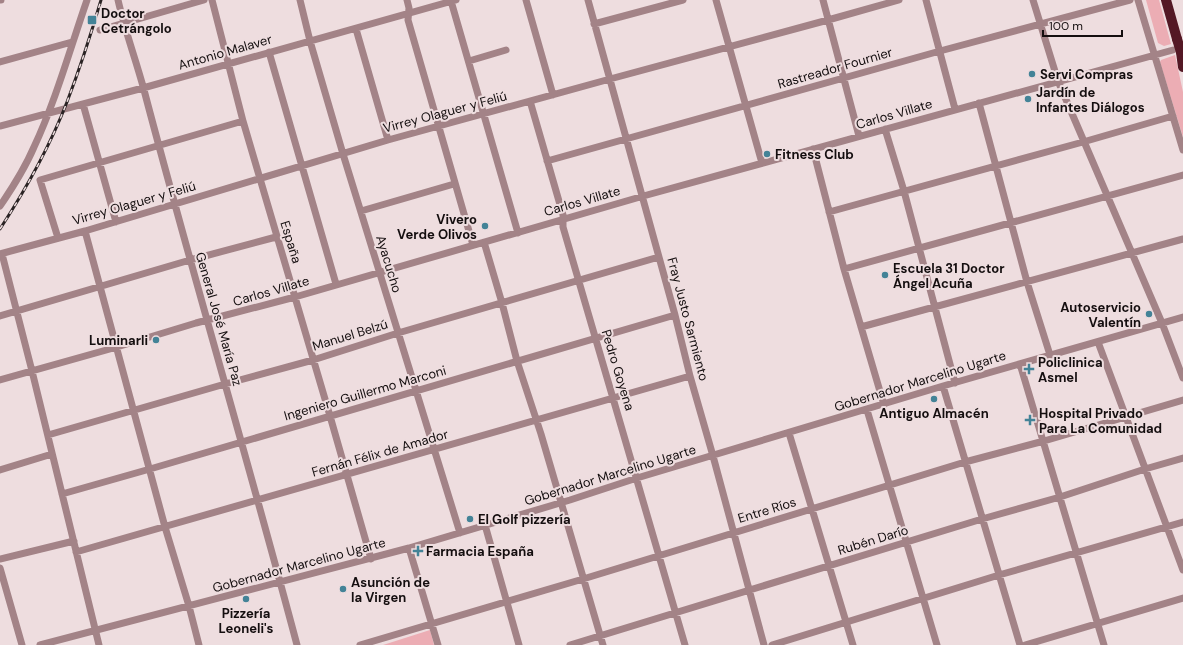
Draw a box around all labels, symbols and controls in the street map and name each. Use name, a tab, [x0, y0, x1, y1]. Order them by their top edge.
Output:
place label: Doctor Cetrángolo	[101, 5, 172, 37]
scale bar	[1043, 12, 1122, 38]
marker: Doctor Cetrángolo	[86, 14, 98, 26]
text: 100 m	[1049, 18, 1083, 34]
street label: Antonio Malaver	[176, 30, 274, 74]
street label: Rastreador Fournier	[776, 43, 894, 93]
place label: Servi Compras	[1040, 66, 1133, 83]
marker: Servi Compras	[1027, 69, 1037, 79]
place label: Jardín de Infantes Diálogos	[1036, 84, 1145, 116]
street label: Virrey Olaguer y Feliú	[381, 87, 509, 137]
marker: Jardín de Infantes Diálogos	[1023, 94, 1033, 104]
street label: Carlos Villate	[854, 95, 934, 133]
place label: Fitness Club	[775, 146, 854, 163]
marker: Fitness Club	[762, 149, 772, 159]
street label: Virrey Olaguer y Feliú	[70, 177, 198, 229]
street label: Carlos Villate	[542, 182, 622, 220]
place label: Vivero Verde Olivos	[397, 211, 477, 243]
street label: España	[276, 219, 306, 265]
marker: Vivero Verde Olivos	[480, 221, 490, 231]
street label: Ayacucho	[372, 233, 406, 295]
street label: General José María Paz	[192, 250, 246, 388]
street label: Fray Justo Sarmiento	[663, 255, 713, 383]
place label: Escuela 31 Doctor Ángel Acuña	[893, 260, 1005, 292]
marker: Escuela 31 Doctor Ángel Acuña	[880, 270, 890, 280]
street label: Carlos Villate	[231, 272, 311, 310]
place label: Autoservicio Valentín	[1060, 299, 1141, 331]
marker: Autoservicio Valentín	[1144, 309, 1154, 319]
street label: Manuel Belzú	[310, 315, 390, 355]
street label: Pedro Goyena	[598, 327, 638, 413]
place label: Luminarli	[89, 332, 148, 349]
marker: Luminarli	[151, 335, 161, 345]
street label: Gobernador Marcelino Ugarte	[832, 347, 1008, 415]
place label: Policlinica Asmel	[1038, 354, 1103, 386]
street label: Ingeniero Guillermo Marconi	[282, 362, 448, 424]
marker: Policlinica Asmel	[1023, 363, 1035, 375]
marker: Antiguo Almacén	[929, 394, 939, 404]
place label: Antiguo Almacén	[879, 405, 989, 422]
place label: Hospital Privado Para La Comunidad	[1039, 405, 1162, 437]
marker: Hospital Privado Para La Comunidad	[1024, 414, 1036, 426]
street label: Fernán Félix de Amador	[310, 425, 450, 481]
street label: Gobernador Marcelino Ugarte	[522, 441, 698, 509]
street label: Entre Ríos	[736, 493, 798, 527]
place label: El Golf pizzería	[478, 511, 571, 528]
marker: El Golf pizzería	[465, 514, 475, 524]
street label: Rubén Darío	[836, 521, 911, 559]
street label: Gobernador Marcelino Ugarte	[211, 534, 387, 596]
place label: Farmacia España	[426, 543, 534, 560]
marker: Farmacia España	[413, 546, 423, 556]
place label: Asunción de la Virgen	[351, 574, 430, 606]
marker: Asunción de la Virgen	[338, 584, 348, 594]
marker: Pizzería Leoneli's	[241, 594, 251, 604]
place label: Pizzería Leoneli's	[218, 605, 274, 637]

